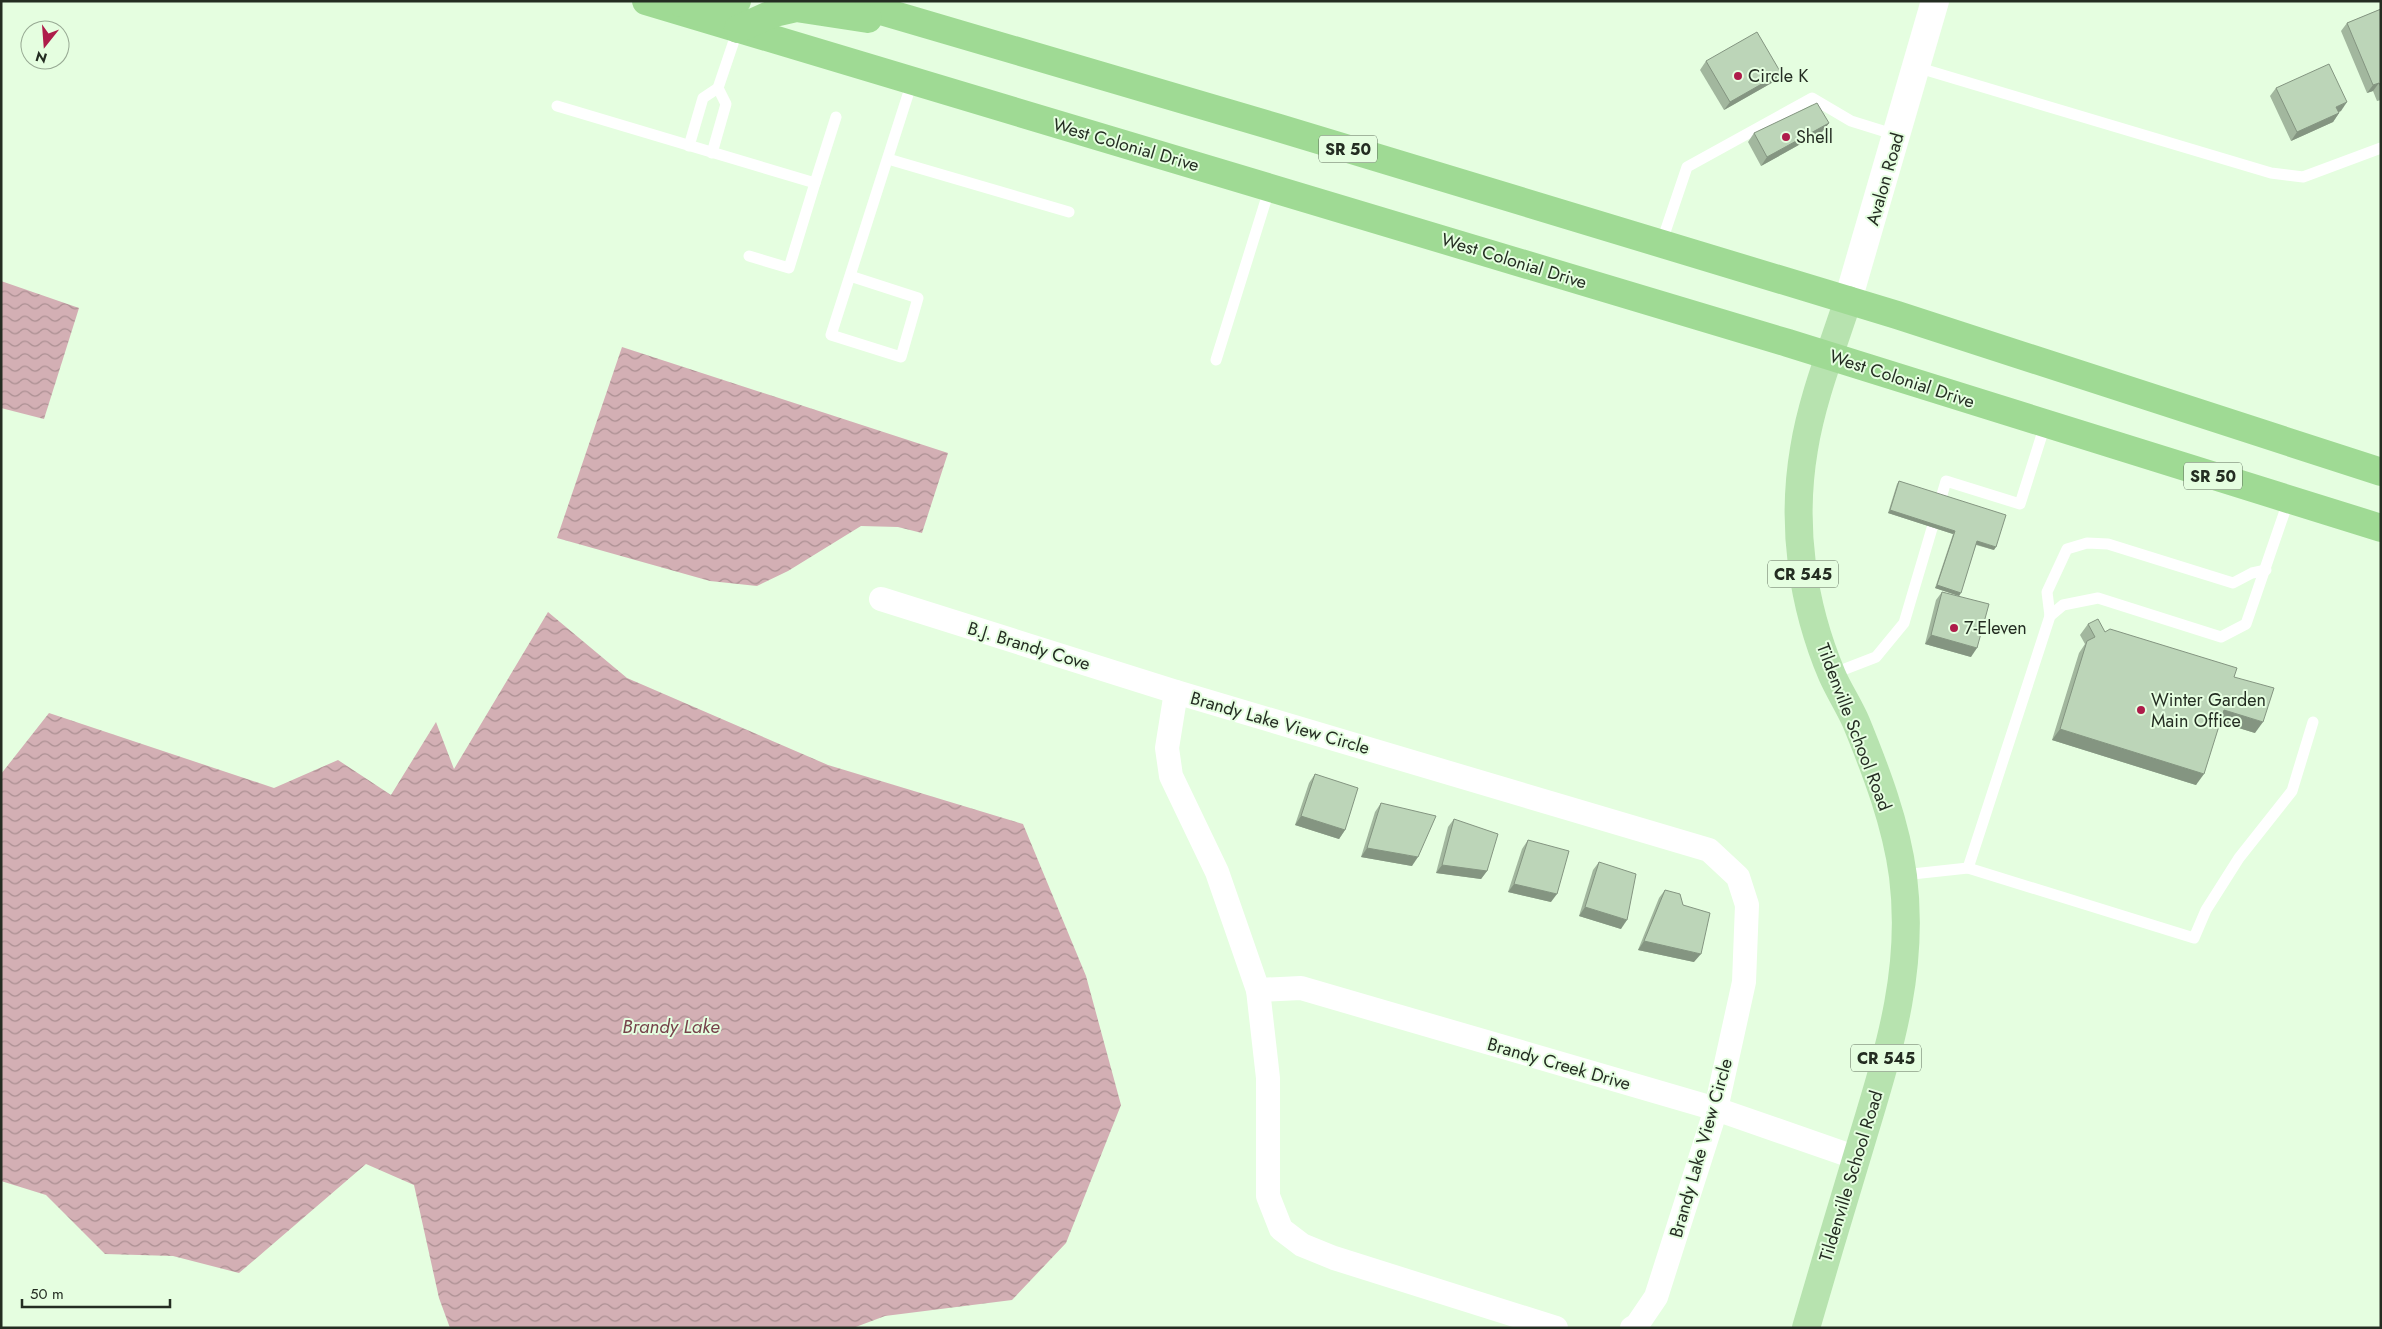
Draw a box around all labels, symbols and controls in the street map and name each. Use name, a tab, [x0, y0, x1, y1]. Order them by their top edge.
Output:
north arrow	[20, 20, 70, 70]
text: N	[33, 46, 49, 69]
place label: Circle K	[1748, 63, 1809, 89]
marker: Circle K	[1732, 70, 1744, 82]
street label: West Colonial Drive	[1050, 112, 1202, 178]
place label: Shell	[1796, 124, 1833, 150]
street label: Avalon Road	[1859, 130, 1911, 228]
marker: Shell	[1780, 131, 1792, 143]
road number: SR 50	[1319, 136, 1377, 162]
street label: West Colonial Drive	[1438, 226, 1590, 296]
street label: West Colonial Drive	[1826, 343, 1978, 415]
road number: SR 50	[2184, 462, 2242, 490]
road number: CR 545	[1768, 560, 1838, 588]
street label: B.J. Brandy Cove	[964, 615, 1094, 677]
place label: 7-Eleven	[1964, 615, 2027, 641]
marker: 7-Eleven	[1948, 622, 1960, 634]
street label: Tildenville School Road	[1810, 639, 1898, 815]
street label: Brandy Lake View Circle	[1187, 685, 1373, 761]
place label: Winter Garden Main Office	[2151, 687, 2266, 734]
marker: Winter Garden Main Office	[2135, 704, 2147, 716]
water label: Brandy Lake	[622, 1013, 720, 1040]
street label: Brandy Creek Drive	[1484, 1031, 1634, 1097]
road number: CR 545	[1851, 1044, 1921, 1072]
street label: Brandy Lake View Circle	[1663, 1055, 1739, 1241]
street label: Tildenville School Road	[1813, 1087, 1889, 1265]
scale bar	[22, 1276, 170, 1308]
text: 50 m	[30, 1283, 64, 1305]

